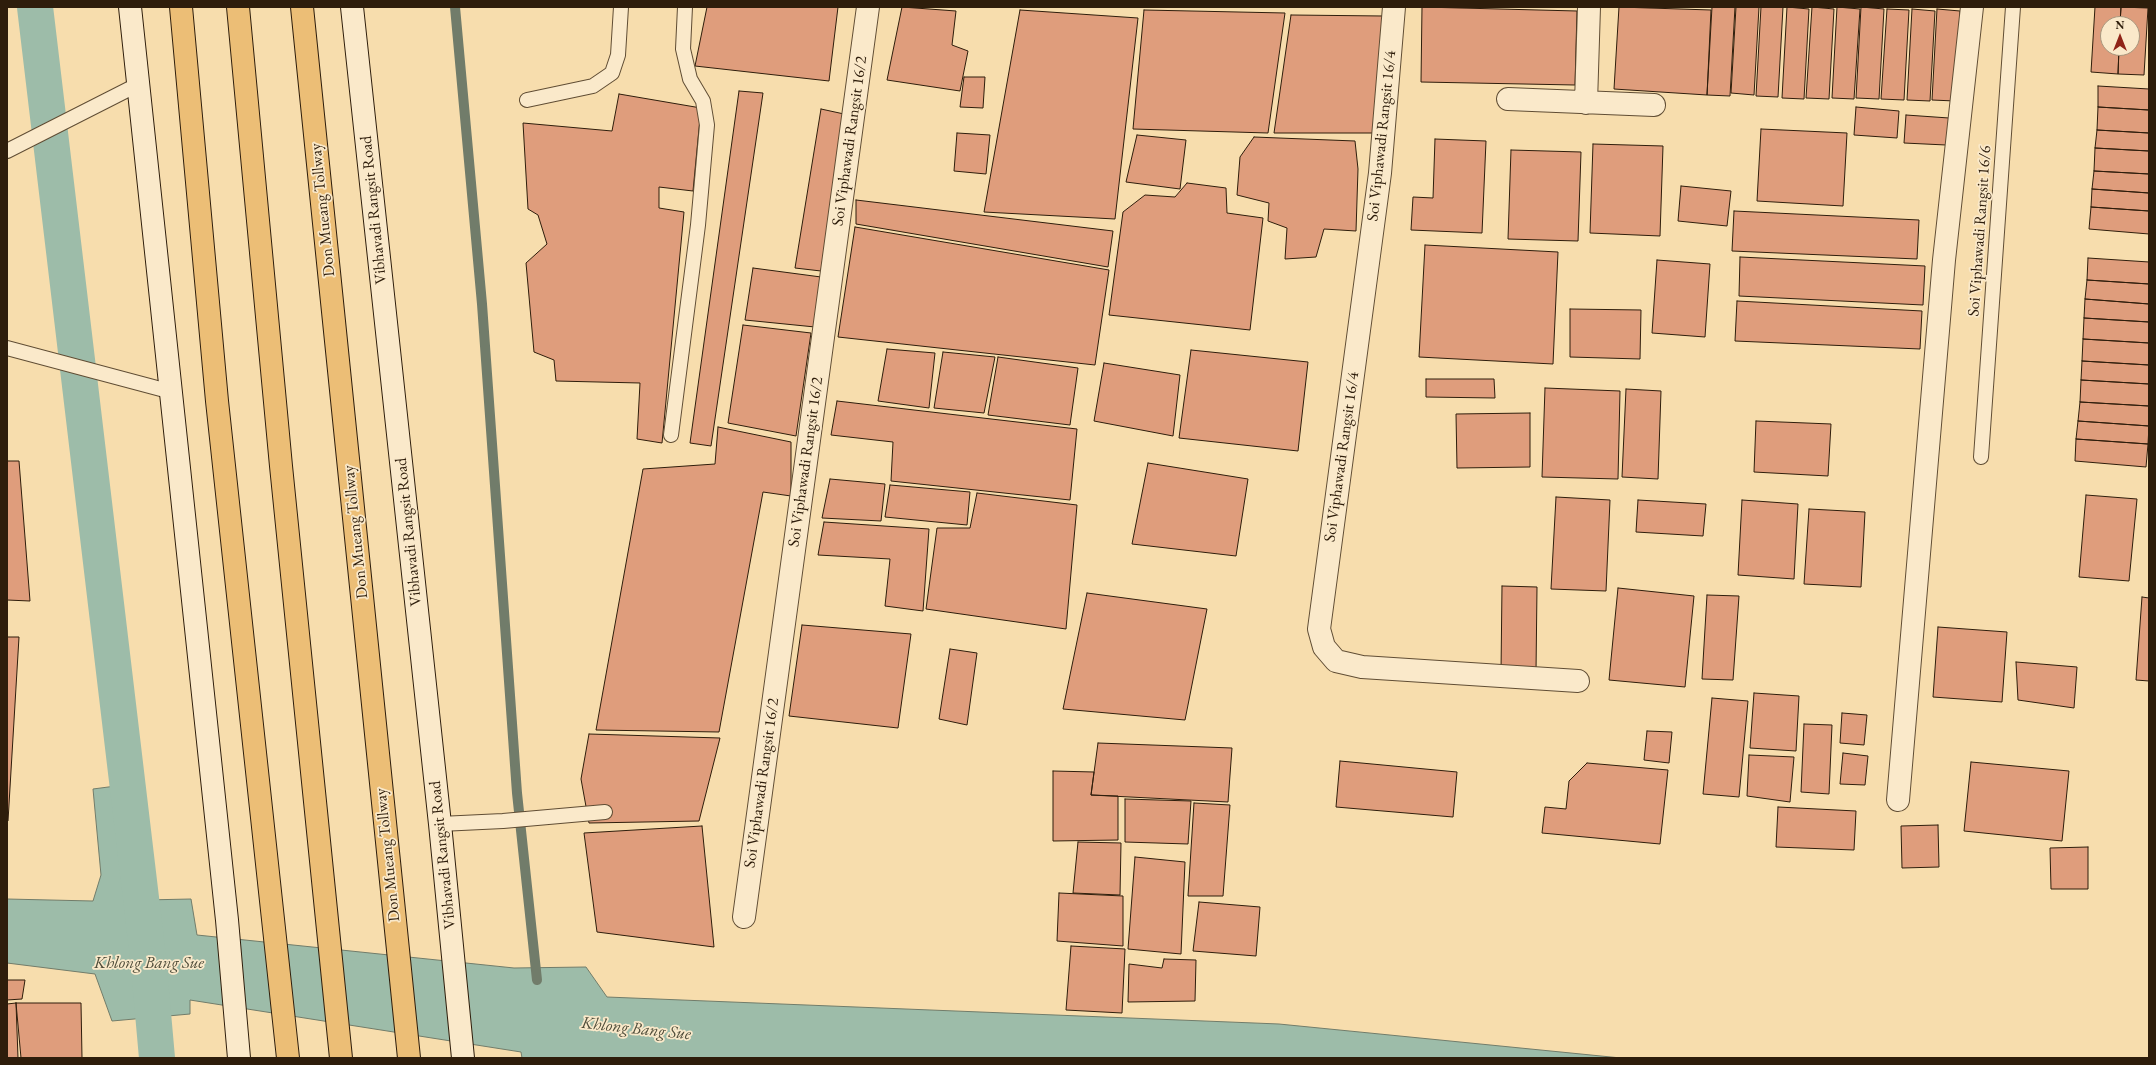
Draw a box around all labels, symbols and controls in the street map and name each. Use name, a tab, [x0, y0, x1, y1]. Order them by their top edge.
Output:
north arrow	[2100, 16, 2140, 56]
text: N	[2116, 18, 2124, 32]
street label: Soi Viphawadi Rangsit 16/4	[1363, 50, 1401, 222]
street label: Soi Viphawadi Rangsit 16/2	[829, 55, 871, 227]
street label: Vibhavadi Rangsit Road	[357, 135, 391, 285]
street label: Don Mueang Tollway	[306, 142, 340, 278]
street label: Soi Viphawadi Rangsit 16/6	[1964, 145, 1996, 317]
street label: Soi Viphawadi Rangsit 16/4	[1321, 371, 1363, 543]
street label: Soi Viphawadi Rangsit 16/2	[785, 376, 827, 548]
street label: Vibhavadi Rangsit Road	[392, 457, 426, 607]
street label: Don Mueang Tollway	[339, 464, 373, 600]
street label: Soi Viphawadi Rangsit 16/2	[741, 697, 783, 869]
street label: Vibhavadi Rangsit Road	[426, 780, 460, 930]
street label: Don Mueang Tollway	[371, 787, 405, 923]
water label: Khlong Bang Sue	[94, 953, 204, 973]
water label: Khlong Bang Sue	[580, 1013, 692, 1045]

